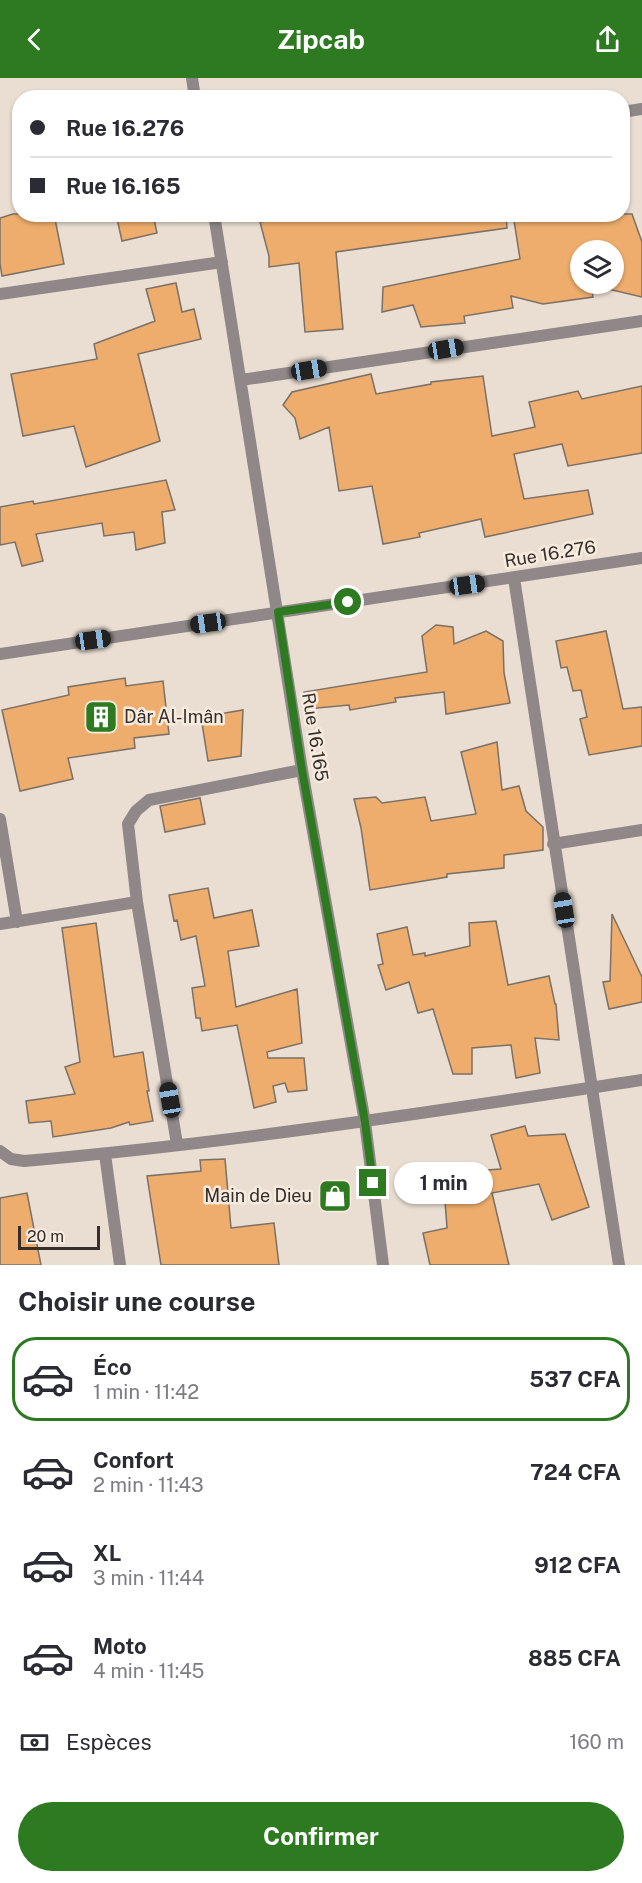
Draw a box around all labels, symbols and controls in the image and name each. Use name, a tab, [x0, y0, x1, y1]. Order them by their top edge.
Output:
icon: back	[18, 23, 51, 56]
text: Zipcab	[277, 23, 365, 55]
icon: share	[591, 23, 624, 56]
text: Rue 16.276	[66, 115, 184, 141]
text: Rue 16.165	[66, 173, 181, 199]
map controls	[570, 240, 624, 294]
button: layers	[570, 240, 624, 294]
car	[427, 337, 465, 361]
car	[290, 358, 328, 382]
street label: Rue 16.276	[503, 536, 597, 571]
car	[448, 574, 486, 596]
route start	[334, 588, 361, 615]
car	[189, 612, 227, 634]
car	[74, 629, 112, 651]
street label: Rue 16.165	[298, 691, 333, 783]
building icon: Dâr Al-Imân	[83, 699, 119, 735]
place label: Dâr Al-Imân	[124, 706, 224, 727]
car	[552, 891, 576, 929]
car	[158, 1081, 182, 1119]
callout: 1 min	[394, 1162, 493, 1204]
route end	[359, 1169, 386, 1196]
text: 1 min	[419, 1171, 468, 1195]
shop icon: Main de Dieu	[317, 1178, 353, 1214]
place label: Main de Dieu	[204, 1185, 312, 1206]
scale bar	[18, 1223, 100, 1250]
text: 20 m	[27, 1227, 64, 1246]
text: Choisir une course	[18, 1285, 256, 1317]
icon: car	[21, 1352, 75, 1406]
text: Éco	[93, 1354, 132, 1380]
text: 537 CFA	[529, 1366, 621, 1392]
text: 1 min · 11:42	[93, 1380, 199, 1404]
icon: car	[21, 1445, 75, 1499]
text: Confort	[93, 1447, 174, 1473]
text: 724 CFA	[530, 1459, 621, 1485]
text: 2 min · 11:43	[93, 1473, 204, 1497]
icon: car	[21, 1538, 75, 1592]
text: XL	[93, 1540, 121, 1566]
text: 912 CFA	[534, 1552, 621, 1578]
text: 3 min · 11:44	[93, 1566, 204, 1590]
icon: car	[21, 1631, 75, 1685]
text: Moto	[93, 1633, 147, 1659]
text: 885 CFA	[528, 1645, 621, 1671]
text: 4 min · 11:45	[93, 1659, 204, 1683]
icon: cash	[18, 1726, 51, 1759]
text: Espèces	[66, 1729, 152, 1755]
text: 160 m	[569, 1730, 624, 1754]
button: Confirmer	[18, 1802, 624, 1871]

